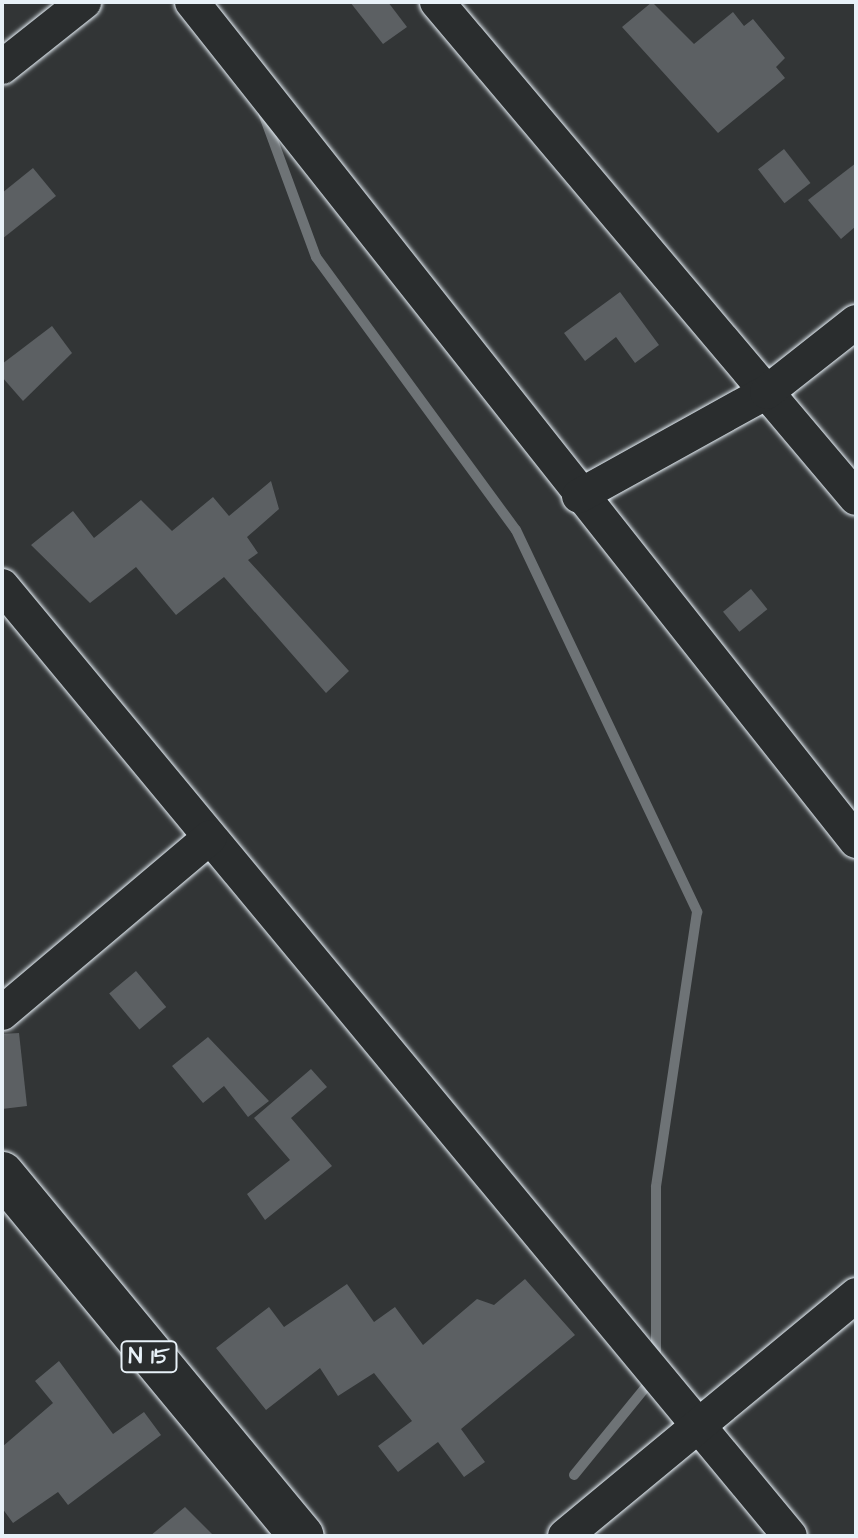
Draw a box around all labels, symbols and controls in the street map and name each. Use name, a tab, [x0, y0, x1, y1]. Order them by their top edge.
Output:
road number: N 15	[119, 1339, 179, 1375]

